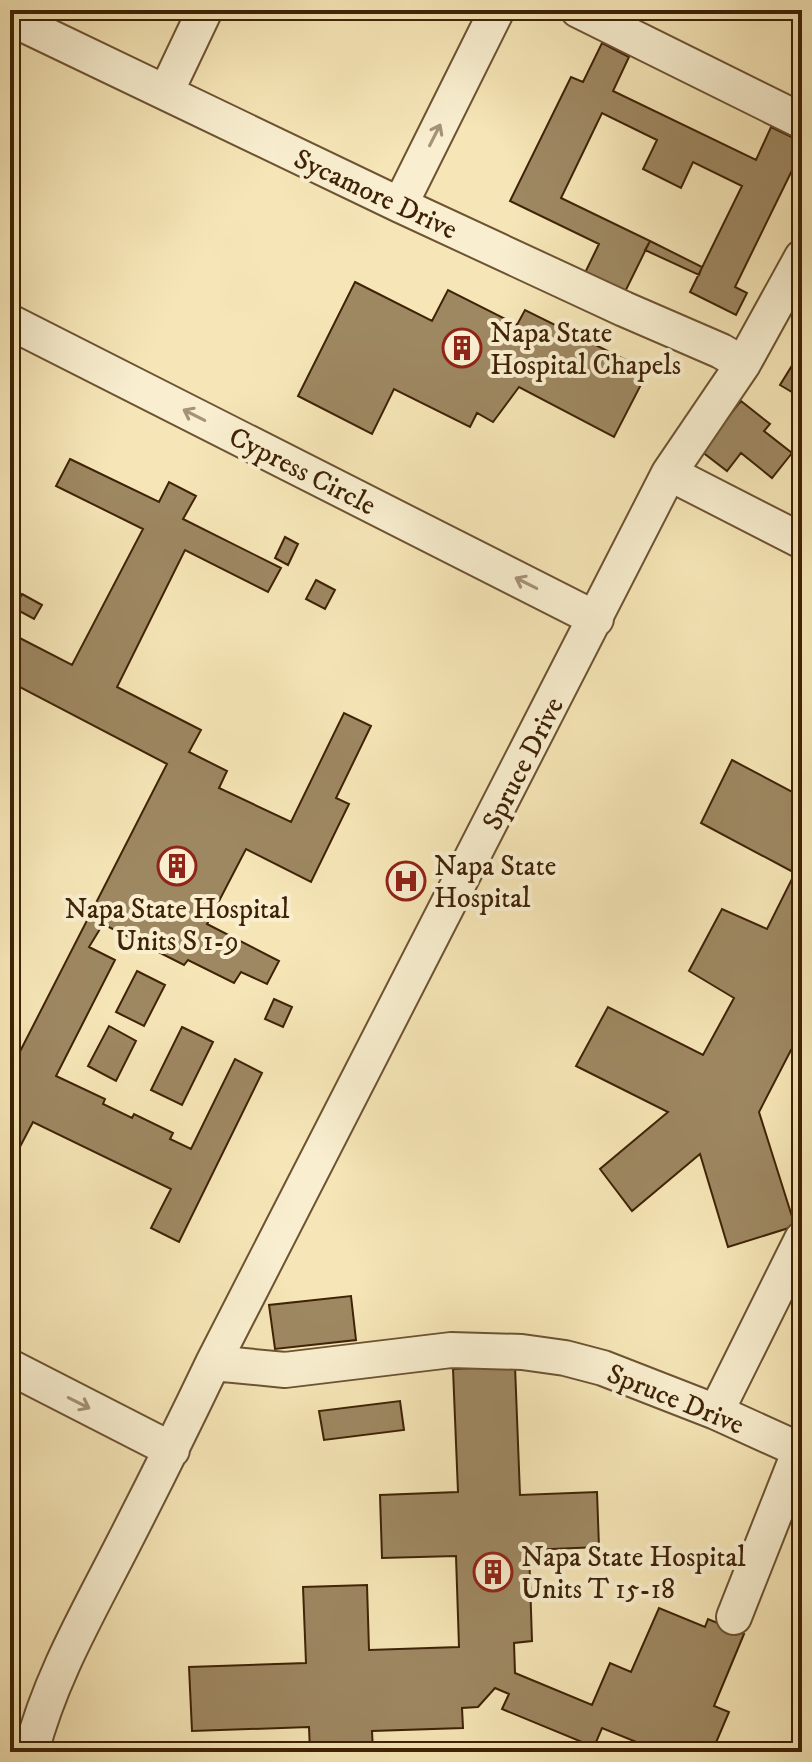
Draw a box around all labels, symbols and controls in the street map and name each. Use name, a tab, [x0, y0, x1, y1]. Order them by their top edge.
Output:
one-way arrow	[428, 124, 443, 148]
street label: Sycamore Drive	[288, 141, 463, 247]
place label: Napa State Hospital Chapels	[490, 316, 681, 383]
building icon: Napa State Hospital Chapels	[441, 327, 483, 369]
one-way arrow	[183, 407, 207, 423]
street label: Cypress Circle	[223, 419, 382, 523]
one-way arrow	[515, 575, 539, 591]
street label: Spruce Drive	[475, 691, 572, 836]
building icon: Napa State Hospital Units S 1-9	[156, 845, 198, 887]
place label: Napa State Hospital	[434, 849, 556, 916]
hospital icon: Napa State Hospital	[385, 860, 427, 902]
place label: Napa State Hospital Units S 1-9	[65, 892, 290, 959]
street label: Spruce Drive	[602, 1356, 749, 1443]
one-way arrow	[67, 1395, 91, 1411]
place label: Napa State Hospital Units T 15-18	[521, 1540, 746, 1607]
building icon: Napa State Hospital Units T 15-18	[472, 1551, 514, 1593]

